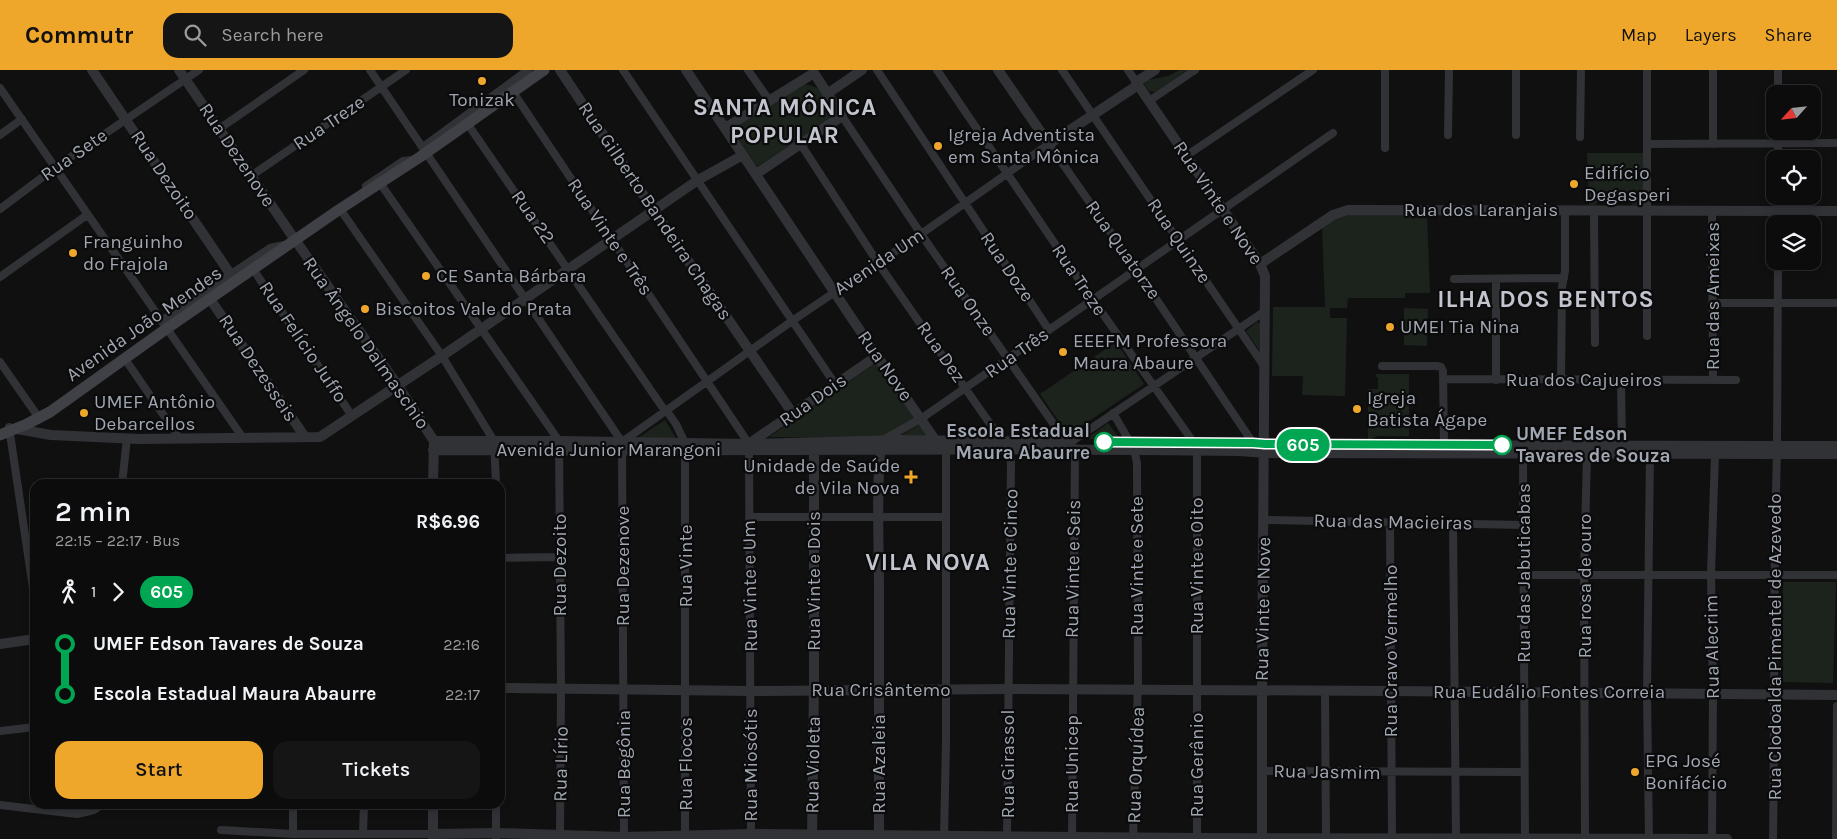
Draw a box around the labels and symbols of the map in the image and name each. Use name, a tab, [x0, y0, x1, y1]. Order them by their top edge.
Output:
marker: Tonizak	[476, 75, 488, 87]
north arrow	[1766, 85, 1821, 140]
place label: Tonizak	[449, 89, 515, 111]
street label: Rua Treze	[289, 91, 369, 155]
district label: SANTA MÔNICA POPULAR	[693, 92, 877, 149]
street label: Rua Gilberto Bandeira Chagas	[574, 98, 736, 324]
street label: Rua Dezenove	[194, 99, 280, 211]
street label: Rua Sete	[36, 124, 112, 186]
place label: Igreja Adventista em Santa Mônica	[948, 124, 1099, 168]
street label: Rua Dezoito	[126, 126, 202, 224]
street label: Rua Vinte e Nove	[1169, 137, 1267, 269]
marker: Igreja Adventista em Santa Mônica	[932, 140, 944, 152]
place label: Edifício Degasperi	[1584, 162, 1671, 206]
street label: Rua Vinte e Três	[563, 174, 657, 300]
marker: Edifício Degasperi	[1568, 178, 1580, 190]
street label: Rua 22	[507, 186, 559, 248]
street label: Rua Quinze	[1143, 194, 1215, 288]
street label: Rua Quatorze	[1081, 196, 1165, 304]
street label: Rua dos Laranjais	[1404, 199, 1558, 221]
street label: Rua das Ameixas	[1702, 222, 1724, 370]
street label: Avenida Um	[830, 224, 928, 300]
street label: Rua Doze	[976, 228, 1038, 306]
place label: Franguinho do Frajola	[83, 231, 183, 275]
street label: Rua Treze	[1047, 240, 1111, 320]
marker: Franguinho do Frajola	[67, 247, 79, 259]
street label: Rua Ângelo Dalmaschio	[298, 253, 434, 433]
street label: Avenida João Mendes	[62, 262, 226, 386]
street label: Rua Onze	[936, 262, 1000, 340]
place label: CE Santa Bárbara	[436, 265, 587, 287]
marker: CE Santa Bárbara	[420, 270, 432, 282]
street label: Rua Felício Juffo	[254, 277, 352, 407]
district label: ILHA DOS BENTOS	[1437, 285, 1655, 313]
place label: Biscoitos Vale do Prata	[375, 298, 572, 320]
marker: Biscoitos Vale do Prata	[359, 303, 371, 315]
street label: Rua Dezesseis	[214, 310, 302, 426]
place label: UMEI Tia Nina	[1400, 316, 1520, 338]
street label: Rua Dez	[912, 317, 970, 387]
marker: UMEI Tia Nina	[1384, 321, 1396, 333]
street label: Rua Três	[981, 323, 1053, 383]
street label: Rua Nove	[853, 327, 917, 405]
place label: EEEFM Professora Maura Abaure	[1073, 330, 1227, 374]
marker: EEEFM Professora Maura Abaure	[1057, 346, 1069, 358]
street label: Rua Dois	[775, 369, 851, 431]
street label: Rua dos Cajueiros	[1506, 369, 1662, 391]
place label: Igreja Batista Ágape	[1367, 387, 1487, 431]
place label: UMEF Antônio Debarcellos	[94, 391, 215, 435]
marker: Igreja Batista Ágape	[1351, 403, 1363, 415]
marker: UMEF Antônio Debarcellos	[78, 407, 90, 419]
place label: Escola Estadual Maura Abaurre	[946, 420, 1090, 464]
place label: UMEF Edson Tavares de Souza	[1516, 423, 1671, 467]
line badge: 605	[1274, 429, 1332, 461]
marker: Escola Estadual Maura Abaurre	[1094, 432, 1114, 452]
marker: UMEF Edson Tavares de Souza	[1492, 435, 1512, 455]
street label: Avenida Junior Marangoni	[497, 439, 721, 461]
place label: Unidade de Saúde de Vila Nova	[743, 455, 900, 499]
marker: Unidade de Saúde de Vila Nova	[904, 470, 918, 484]
street label: Rua das Jabuticabas	[1513, 483, 1535, 663]
street label: Rua Vinte e Cinco	[998, 489, 1022, 639]
street label: Rua Clodoalda Pimentel de Azevedo	[1764, 493, 1786, 801]
street label: Rua Vinte e Sete	[1126, 496, 1148, 636]
street label: Rua Vinte e Oito	[1186, 497, 1208, 635]
street label: Rua Vinte e Seis	[1061, 500, 1085, 638]
street label: Rua Dezenove	[612, 506, 634, 626]
street label: Rua das Macieiras	[1313, 510, 1473, 534]
street label: Rua Vinte e Dois	[803, 511, 825, 651]
street label: Rua Dezoito	[549, 514, 571, 617]
street label: Rua rosa de ouro	[1574, 514, 1596, 659]
street label: Rua Vinte e Um	[738, 520, 762, 652]
street label: Rua Vinte	[675, 525, 697, 607]
street label: Rua Vinte e Nove	[1251, 537, 1275, 681]
district label: VILA NOVA	[865, 548, 991, 576]
street label: Rua Cravo Vermelho	[1380, 565, 1402, 737]
street label: Rua Alecrim	[1700, 595, 1724, 699]
street label: Rua Crisântemo	[811, 679, 951, 701]
street label: Rua Eudálio Fontes Correia	[1433, 681, 1665, 703]
street label: Rua Orquídea	[1123, 706, 1149, 824]
street label: Rua Miosótis	[740, 708, 762, 822]
street label: Rua Girassol	[997, 709, 1019, 819]
street label: Rua Begônia	[613, 710, 635, 818]
street label: Rua Gerânio	[1186, 713, 1208, 817]
street label: Rua Azaleia	[868, 714, 890, 814]
street label: Rua Unicep	[1061, 715, 1083, 813]
street label: Rua Violeta	[801, 716, 825, 814]
street label: Rua Flocos	[675, 717, 697, 811]
street label: Rua Lírio	[549, 726, 573, 802]
place label: EPG José Bonifácio	[1645, 750, 1727, 794]
street label: Rua Jasmim	[1273, 760, 1381, 784]
marker: EPG José Bonifácio	[1629, 766, 1641, 778]

